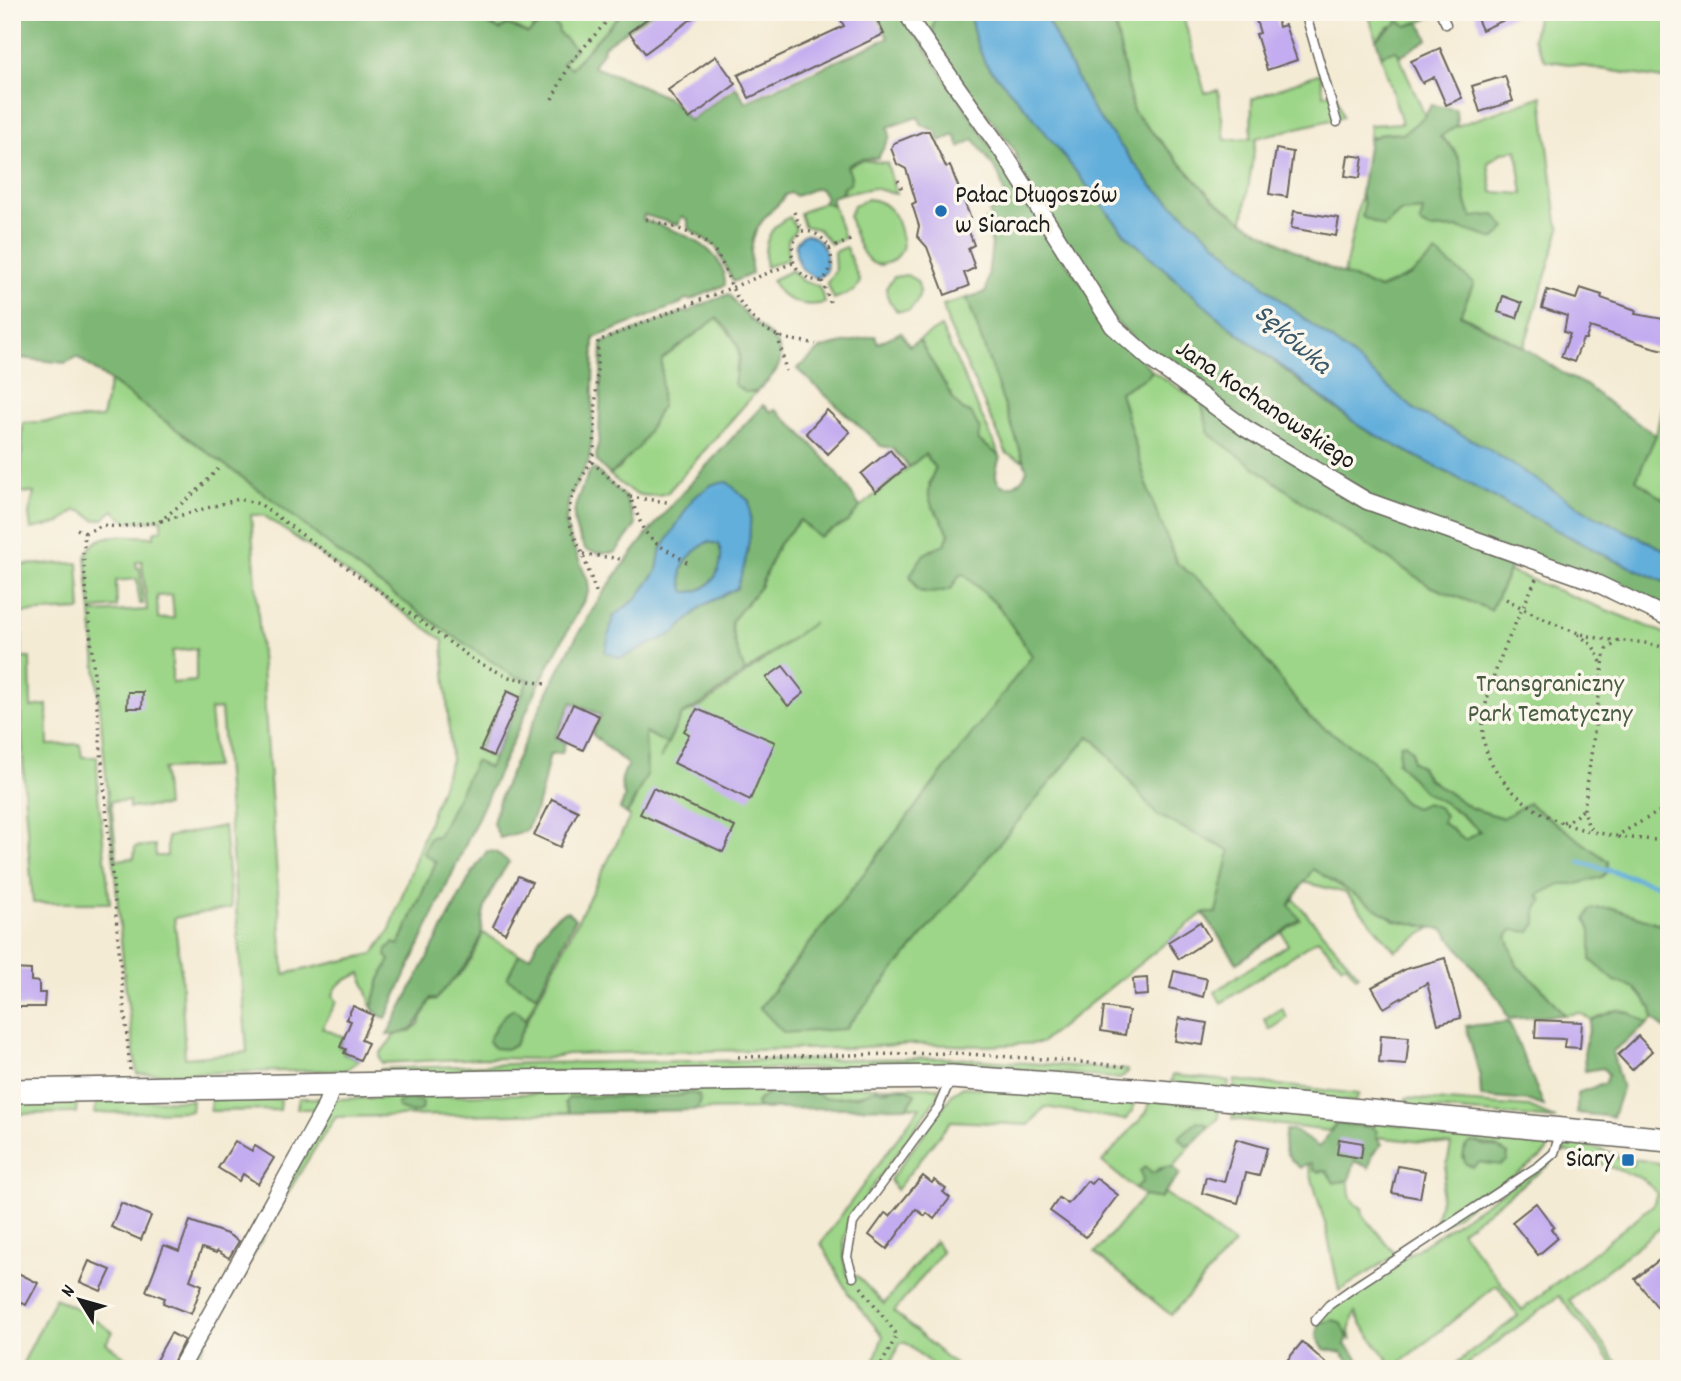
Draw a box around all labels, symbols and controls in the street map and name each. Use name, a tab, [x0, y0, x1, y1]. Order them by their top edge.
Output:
place label: Pałac Długoszów w Siarach	[955, 178, 1117, 245]
marker: Pałac Długoszów w Siarach	[933, 203, 949, 219]
water label: Sękówka	[1243, 296, 1340, 387]
street label: Jana Kochanowskiego	[1167, 332, 1363, 480]
park label: Transgraniczny Park Tematyczny	[1467, 667, 1633, 734]
place label: Siary	[1565, 1142, 1614, 1179]
marker: Siary	[1620, 1152, 1636, 1168]
north arrow	[46, 1266, 116, 1336]
text: N	[56, 1280, 83, 1304]

